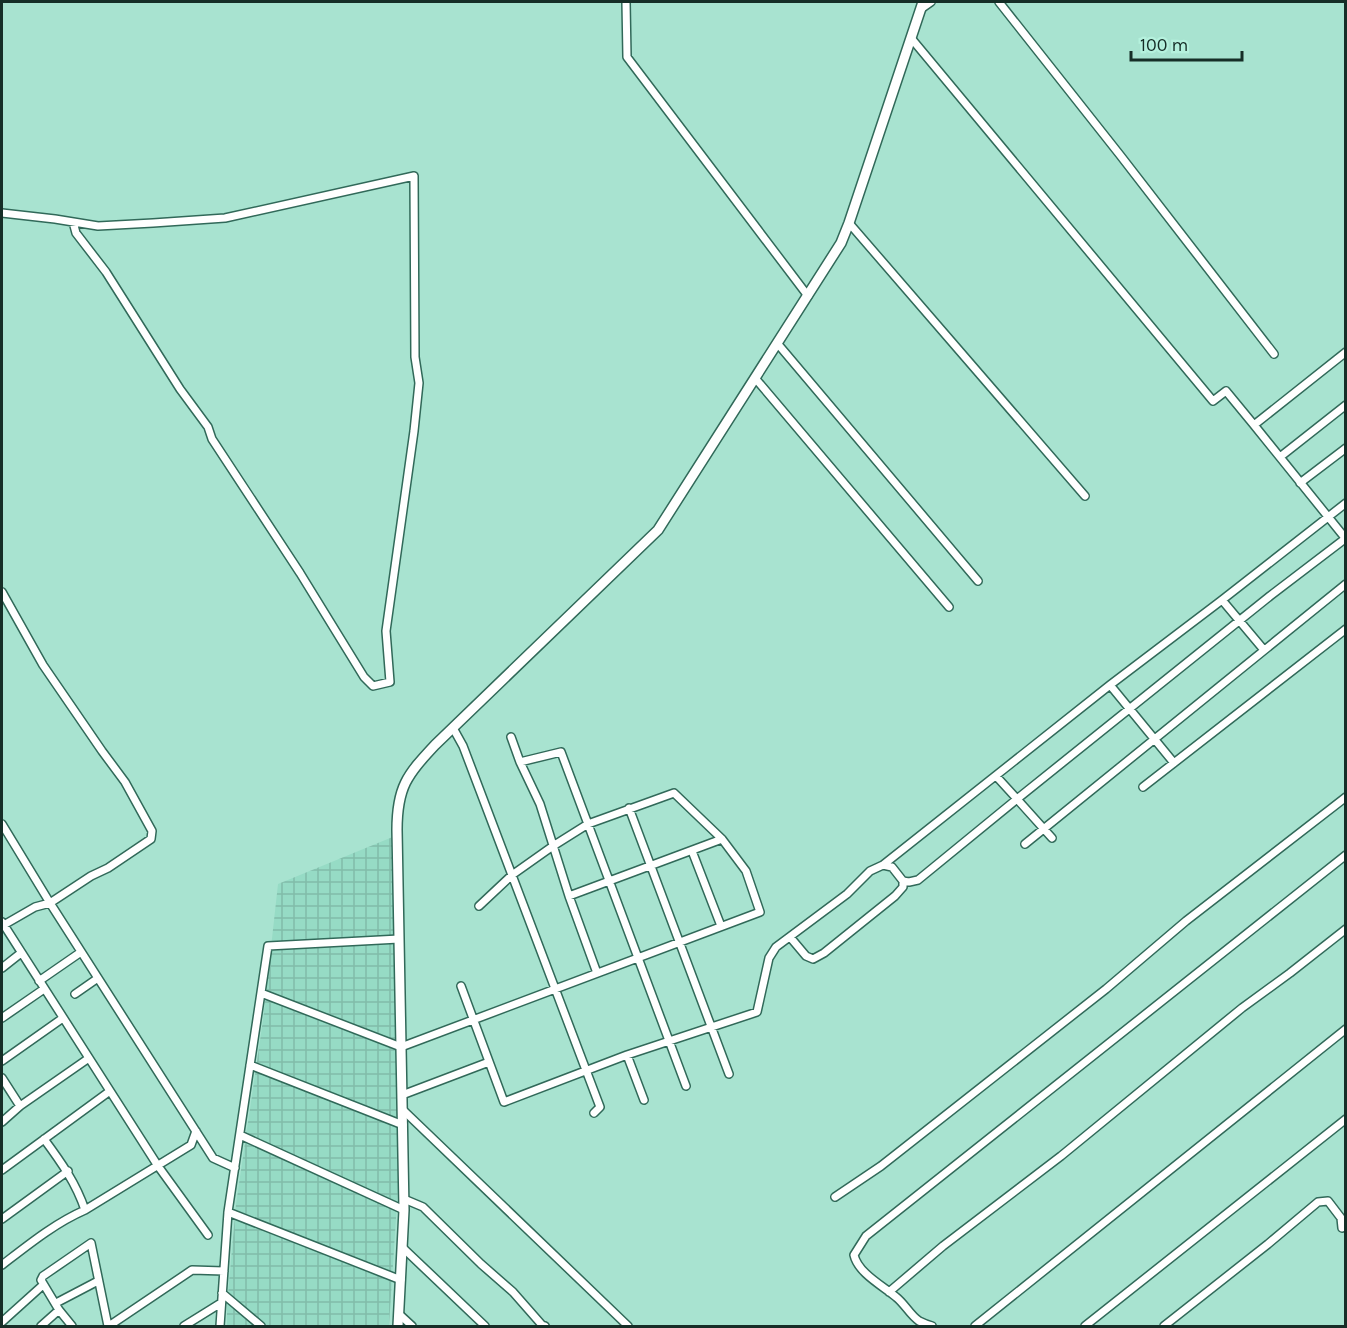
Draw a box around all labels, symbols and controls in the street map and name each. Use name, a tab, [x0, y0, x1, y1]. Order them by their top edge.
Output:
scale bar	[1131, 24, 1242, 62]
text: 100 m	[1140, 34, 1188, 56]

